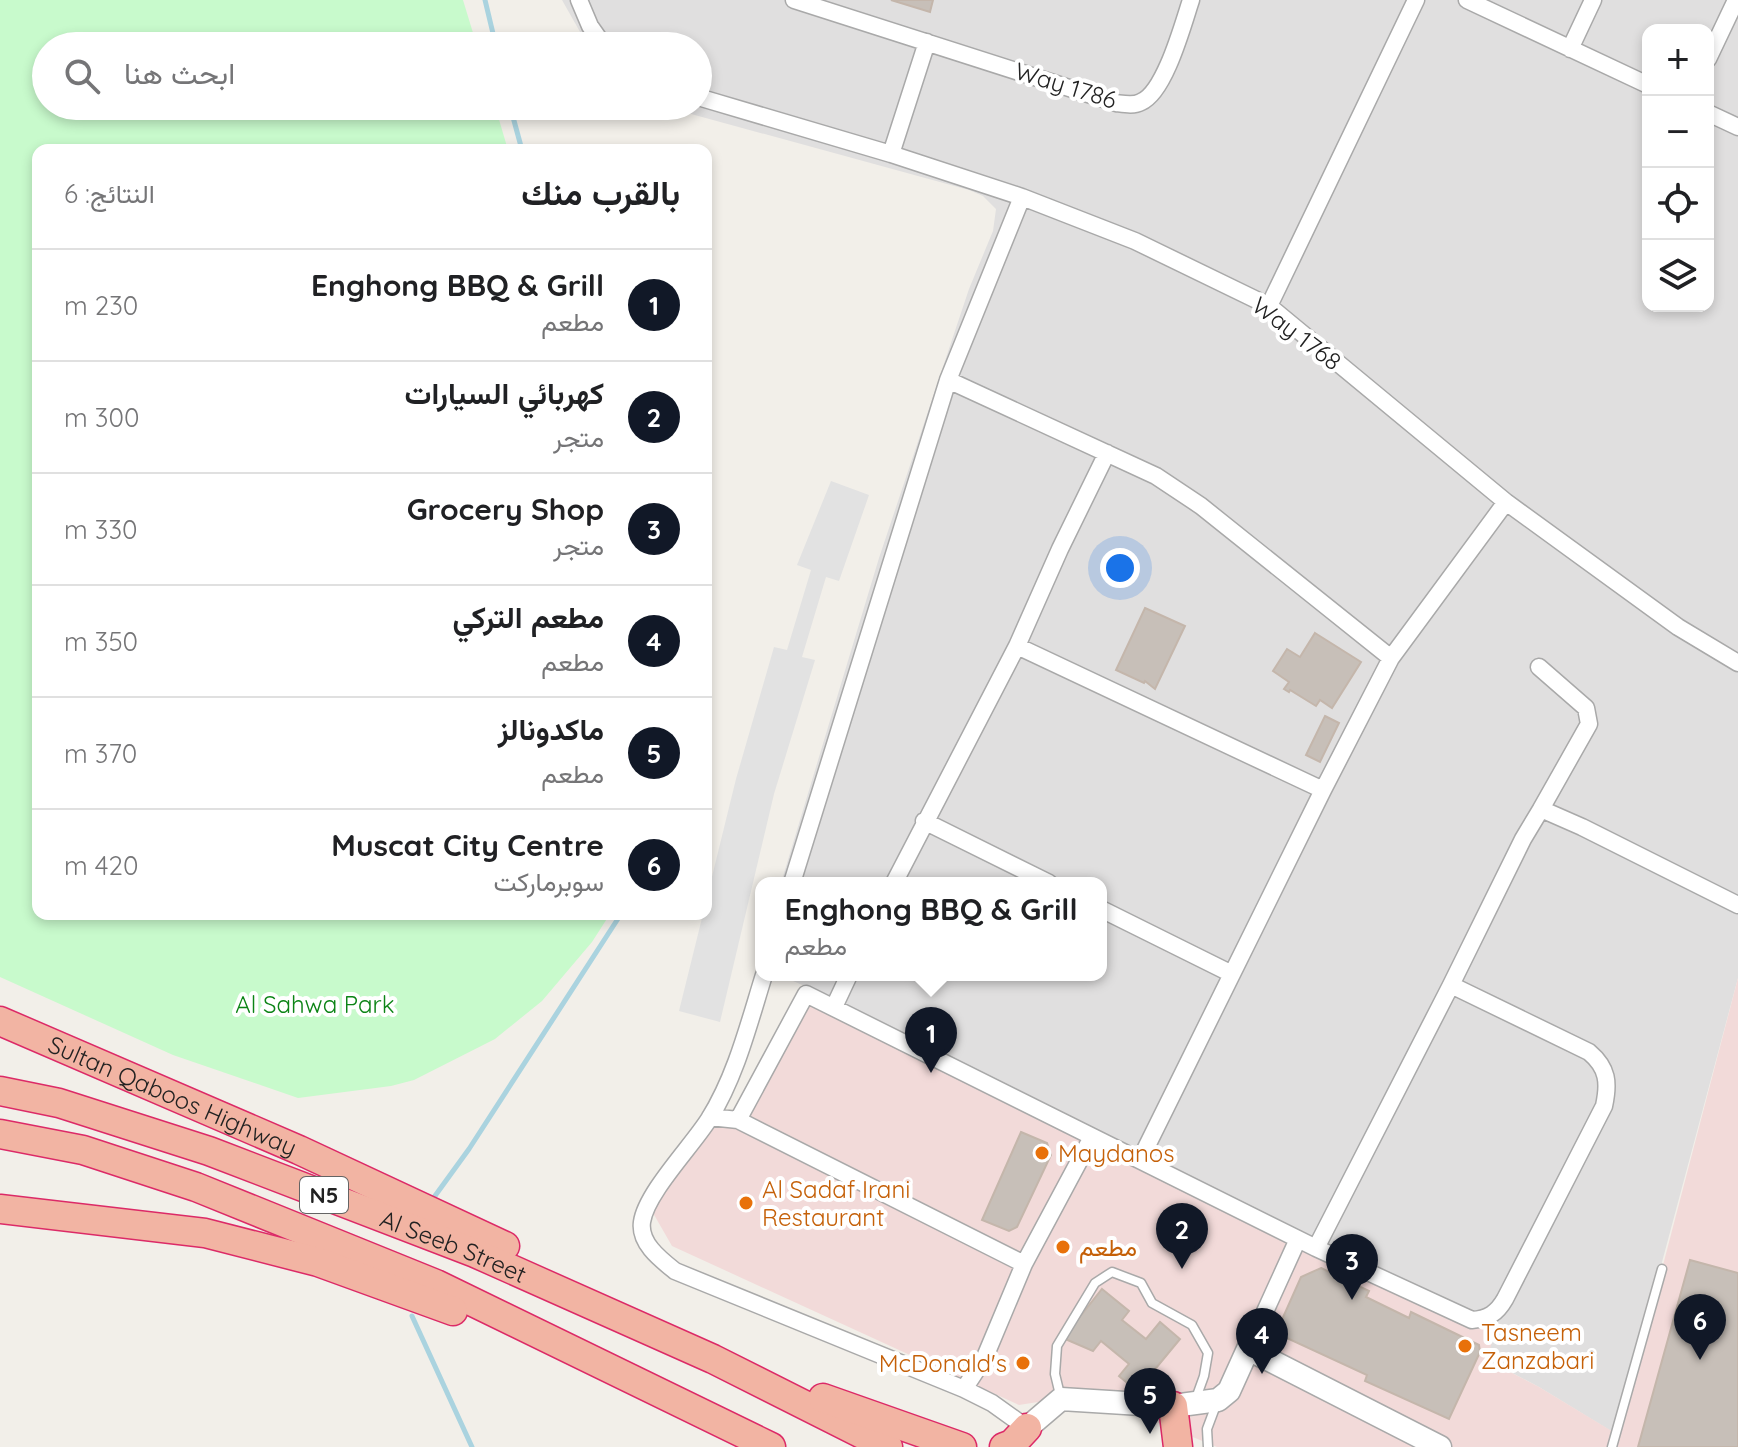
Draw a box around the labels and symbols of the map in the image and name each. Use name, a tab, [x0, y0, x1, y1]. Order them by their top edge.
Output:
street label: Way 1786	[1012, 55, 1121, 115]
street label: Way 1768	[1246, 290, 1348, 376]
your location	[1100, 548, 1140, 588]
park label: Al Sahwa Park	[235, 989, 395, 1019]
pin: 1	[905, 1007, 957, 1073]
street label: Sultan Qaboos Highway	[44, 1029, 301, 1162]
place label: Maydanos	[1058, 1138, 1175, 1168]
marker: Maydanos	[1033, 1144, 1051, 1162]
place label: Al Sadaf Irani Restaurant	[762, 1174, 910, 1232]
road number: N5	[300, 1177, 348, 1213]
marker: Al Sadaf Irani Restaurant	[737, 1194, 755, 1212]
street label: Al Seeb Street	[376, 1203, 531, 1289]
pin: 2	[1156, 1203, 1208, 1269]
place label: مطعم	[1079, 1232, 1137, 1264]
pin: 3	[1326, 1234, 1378, 1300]
marker: مطعم	[1054, 1238, 1072, 1256]
pin: 6	[1674, 1294, 1726, 1360]
pin: 4	[1236, 1308, 1288, 1374]
place label: Tasneem Zanzabari	[1481, 1317, 1594, 1375]
marker: Tasneem Zanzabari	[1456, 1337, 1474, 1355]
place label: McDonald's	[879, 1348, 1007, 1378]
marker: McDonald's	[1014, 1354, 1032, 1372]
pin: 5	[1124, 1368, 1176, 1434]

